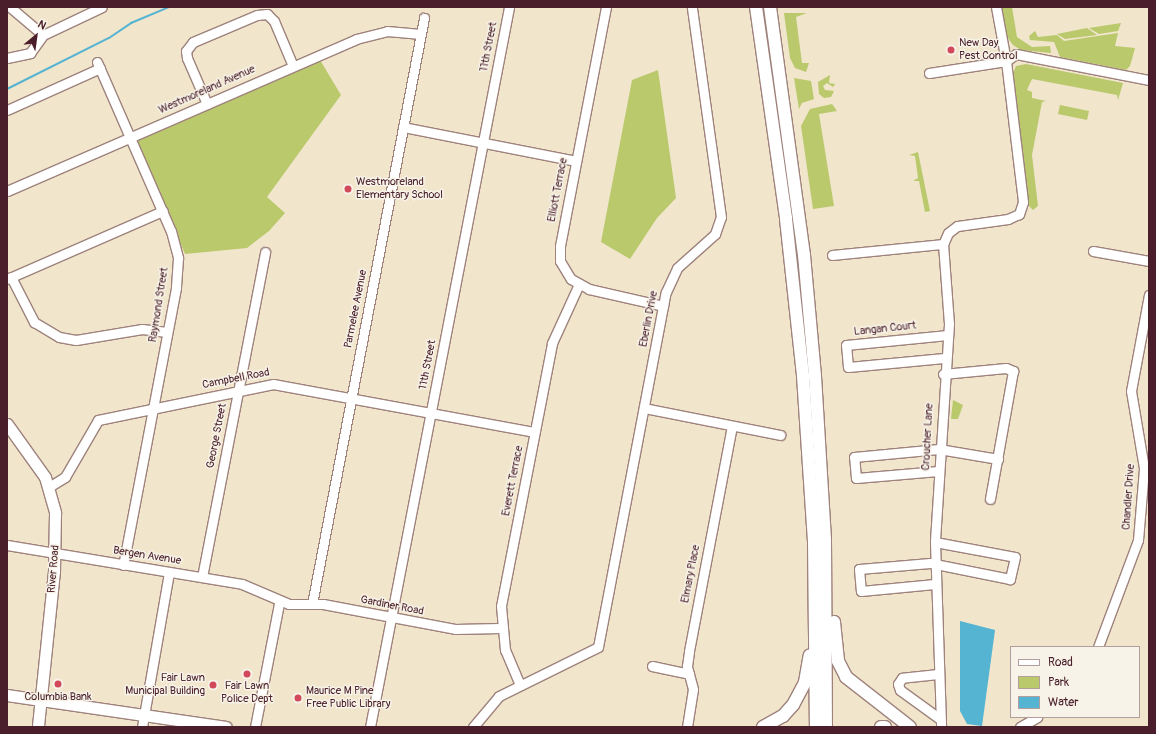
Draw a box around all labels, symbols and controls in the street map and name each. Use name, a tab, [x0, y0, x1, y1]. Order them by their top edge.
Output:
north arrow	[16, 16, 56, 56]
text: N	[36, 18, 48, 33]
street label: 11th Street	[478, 21, 500, 73]
place label: New Day Pest Control	[959, 37, 1018, 63]
marker: New Day Pest Control	[946, 45, 956, 55]
street label: Westmoreland Avenue	[157, 63, 257, 117]
street label: Elliott Terrace	[545, 157, 571, 223]
place label: Westmoreland Elementary School	[356, 176, 443, 202]
marker: Westmoreland Elementary School	[343, 184, 353, 194]
street label: Raymond Street	[147, 267, 171, 343]
street label: Parmelee Avenue	[342, 269, 370, 349]
street label: Eberlin Drive	[637, 290, 661, 348]
street label: Langan Court	[853, 319, 917, 339]
street label: 11th Street	[417, 339, 439, 391]
street label: Campbell Road	[201, 366, 271, 392]
street label: George Street	[204, 402, 230, 470]
street label: Croucher Lane	[920, 403, 936, 471]
street label: Everett Terrace	[500, 445, 526, 517]
street label: Chandler Drive	[1120, 464, 1138, 530]
street label: River Road	[45, 544, 63, 594]
street label: Bergen Avenue	[112, 544, 182, 568]
street label: Elmary Place	[679, 544, 703, 604]
street label: Gardiner Road	[359, 593, 425, 619]
legend	[1010, 646, 1140, 718]
text: Road	[1048, 655, 1073, 670]
marker: Fair Lawn Police Dept	[242, 669, 252, 679]
place label: Fair Lawn Municipal Building	[125, 672, 205, 698]
text: Park	[1048, 675, 1069, 690]
marker: Columbia Bank	[53, 679, 63, 689]
marker: Fair Lawn Municipal Building	[208, 680, 218, 690]
place label: Fair Lawn Police Dept	[221, 680, 273, 706]
place label: Maurice M Pine Free Public Library	[306, 685, 390, 711]
place label: Columbia Bank	[25, 690, 91, 704]
marker: Maurice M Pine Free Public Library	[293, 693, 303, 703]
text: Water	[1048, 695, 1079, 710]

